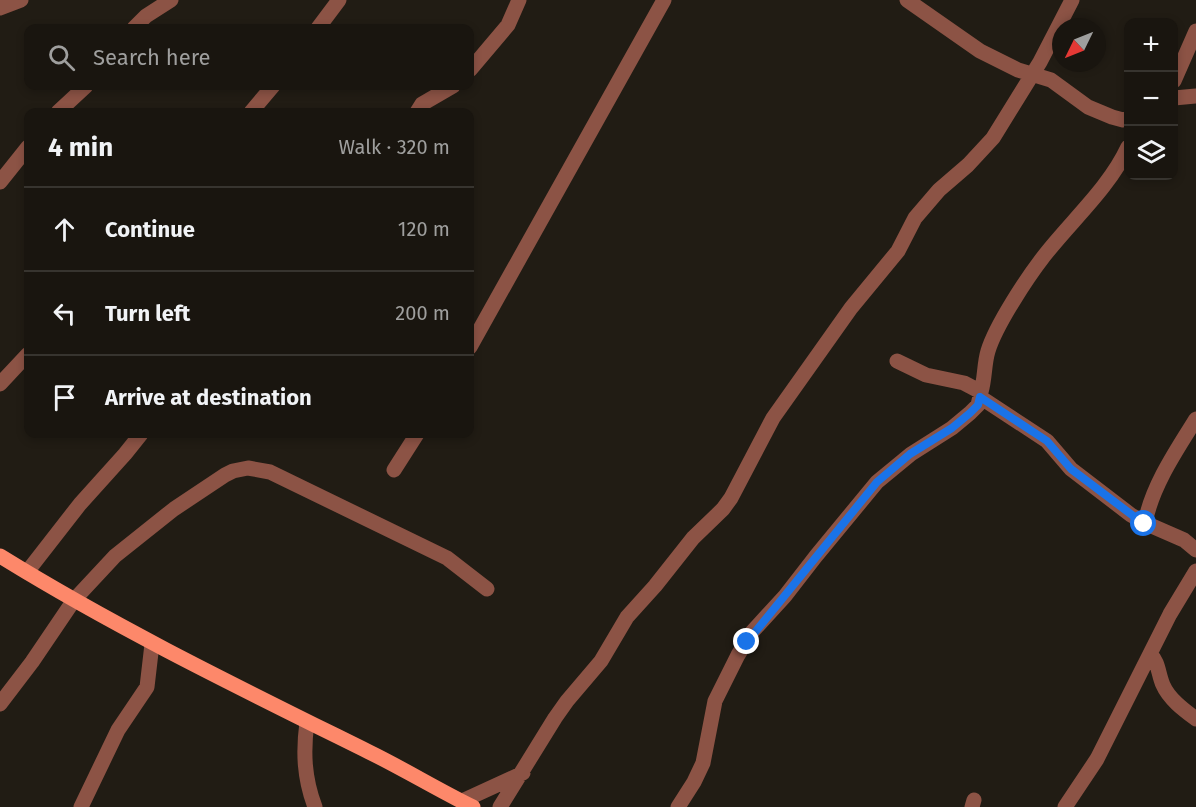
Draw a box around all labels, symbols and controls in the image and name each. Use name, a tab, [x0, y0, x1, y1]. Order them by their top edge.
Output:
north arrow	[1052, 18, 1106, 72]
map controls	[1124, 18, 1178, 180]
button: +	[1124, 18, 1178, 72]
search box	[24, 24, 474, 90]
icon: search	[45, 41, 78, 74]
text: Search here	[93, 44, 211, 71]
button: −	[1124, 72, 1178, 126]
button: layers	[1124, 126, 1178, 180]
text: 4 min	[48, 132, 113, 163]
text: Walk · 320 m	[339, 135, 450, 159]
icon: ahead	[48, 213, 81, 246]
text: Continue	[105, 216, 195, 243]
text: 120 m	[398, 217, 450, 241]
icon: left	[48, 297, 81, 330]
text: Turn left	[105, 300, 190, 327]
text: 200 m	[395, 301, 450, 325]
icon: arrive	[48, 381, 81, 414]
text: Arrive at destination	[105, 384, 312, 411]
route start	[1130, 510, 1156, 536]
route end	[733, 628, 759, 654]

